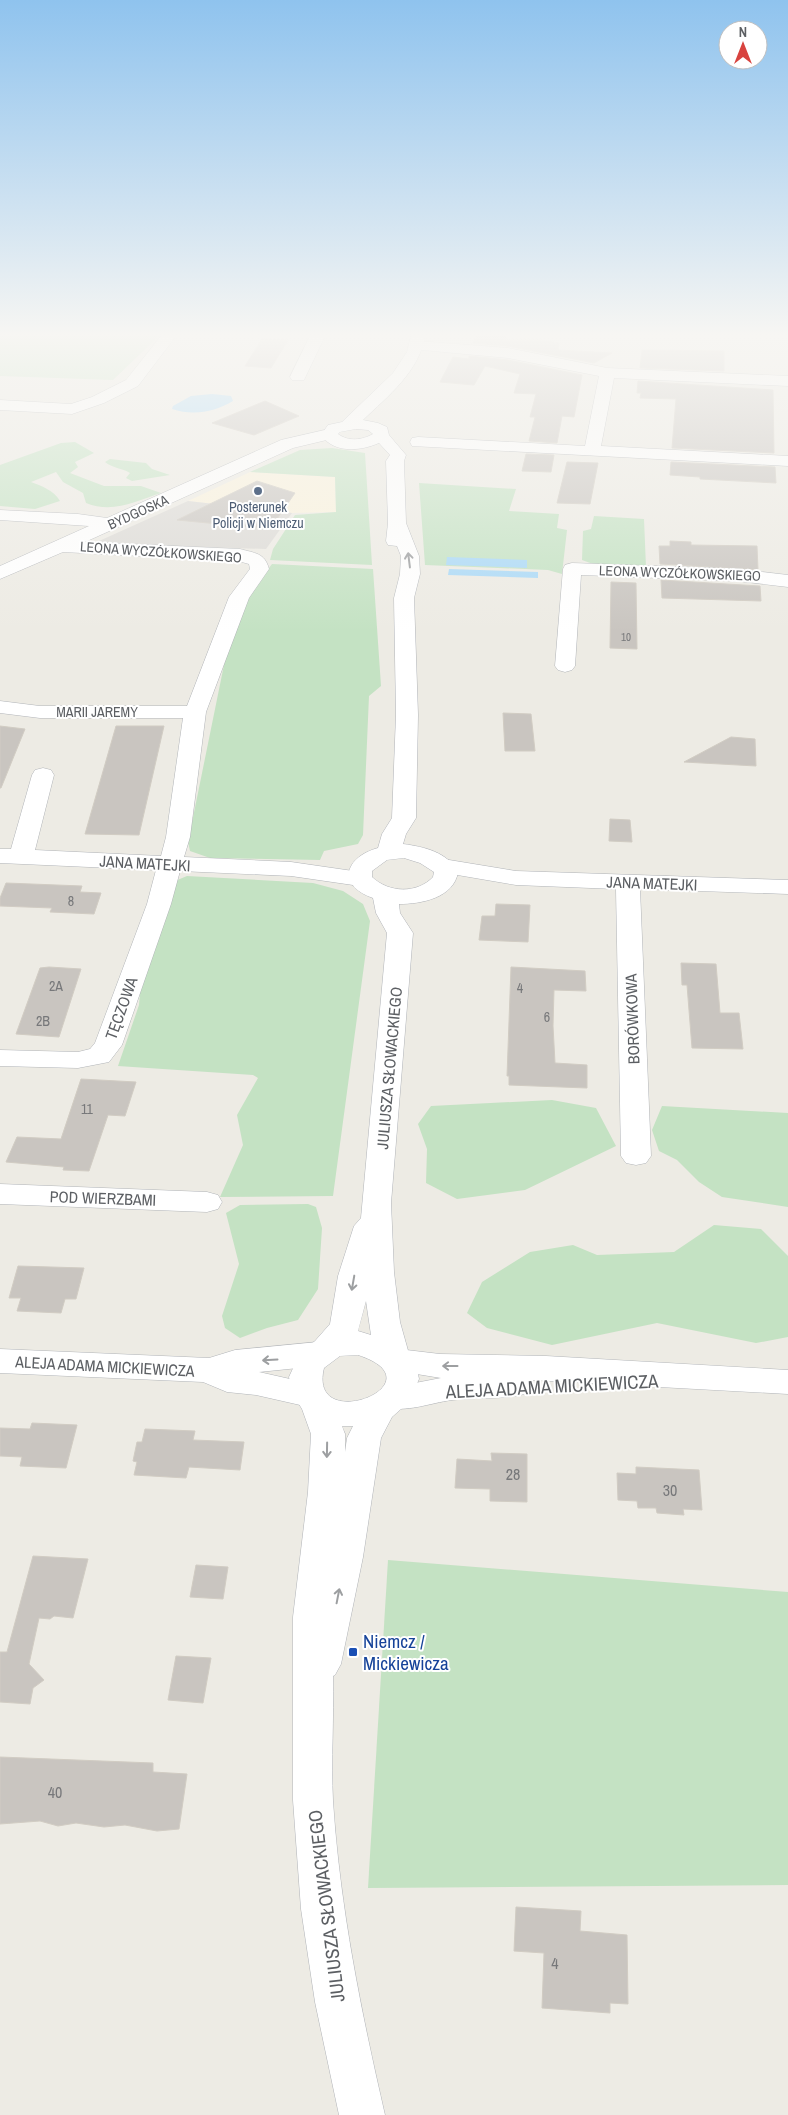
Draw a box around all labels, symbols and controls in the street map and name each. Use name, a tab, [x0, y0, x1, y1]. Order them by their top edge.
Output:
north arrow	[718, 20, 768, 70]
text: N	[739, 23, 747, 41]
marker: Posterunek Policji w Niemczu	[252, 485, 264, 497]
street label: BYDGOSKA	[105, 491, 171, 533]
place label: Posterunek Policji w Niemczu	[212, 498, 304, 532]
street label: LEONA WYCZÓŁKOWSKIEGO	[80, 537, 243, 567]
one-way arrow	[404, 552, 414, 568]
street label: LEONA WYCZÓŁKOWSKIEGO	[599, 561, 761, 585]
house number: 10	[621, 630, 631, 644]
street label: MARII JAREMY	[56, 703, 138, 721]
street label: JANA MATEJKI	[99, 850, 191, 876]
street label: JANA MATEJKI	[606, 870, 698, 896]
house number: 8	[68, 892, 74, 910]
street label: TĘCZOWA	[100, 973, 143, 1042]
street label: BORÓWKOWA	[619, 973, 645, 1065]
house number: 2A	[49, 977, 63, 995]
house number: 4	[517, 979, 524, 997]
street label: JULIUSZA SŁOWACKIEGO	[371, 986, 407, 1150]
house number: 6	[544, 1008, 550, 1026]
house number: 2B	[36, 1012, 50, 1030]
house number: 11	[81, 1100, 94, 1118]
street label: POD WIERZBAMI	[49, 1185, 157, 1211]
one-way arrow	[347, 1275, 357, 1291]
street label: ALEJA ADAMA MICKIEWICZA	[14, 1350, 195, 1382]
one-way arrow	[262, 1355, 278, 1364]
one-way arrow	[442, 1361, 458, 1371]
street label: ALEJA ADAMA MICKIEWICZA	[444, 1367, 660, 1405]
one-way arrow	[322, 1442, 332, 1458]
house number: 28	[506, 1463, 520, 1485]
house number: 30	[663, 1479, 677, 1501]
one-way arrow	[334, 1588, 343, 1604]
place label: Niemcz / Mickiewicza	[363, 1628, 449, 1676]
marker: Niemcz / Mickiewicza	[347, 1646, 359, 1658]
house number: 40	[48, 1781, 62, 1803]
street label: JULIUSZA SŁOWACKIEGO	[301, 1808, 351, 2004]
house number: 4	[551, 1952, 559, 1974]

